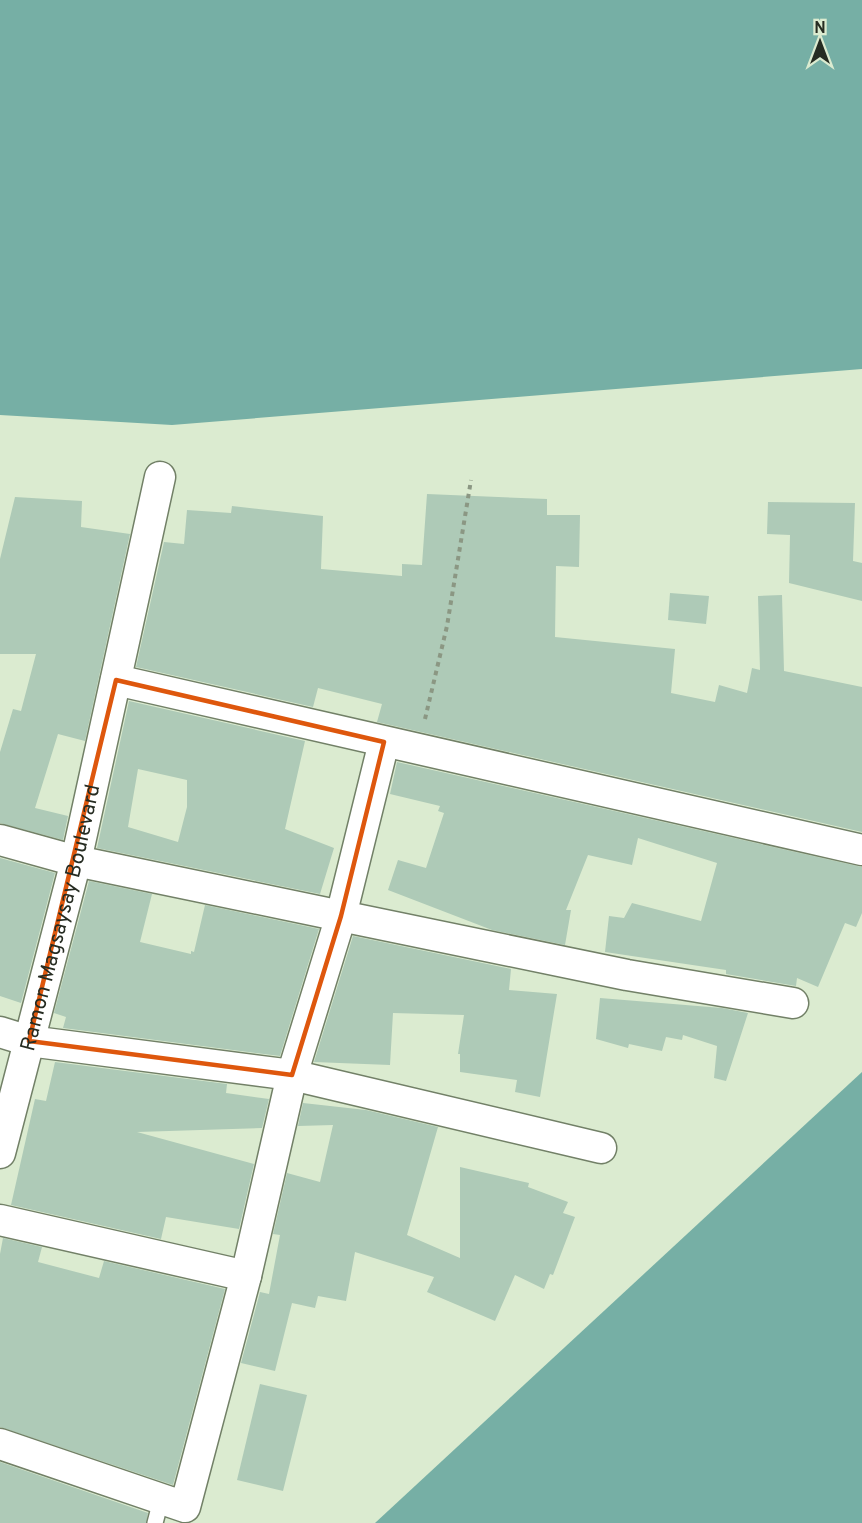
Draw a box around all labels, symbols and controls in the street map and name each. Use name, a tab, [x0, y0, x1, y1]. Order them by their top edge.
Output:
north arrow	[790, 12, 850, 72]
text: N	[814, 19, 826, 39]
street label: Ramon Magsaysay Boulevard	[15, 782, 107, 1054]

